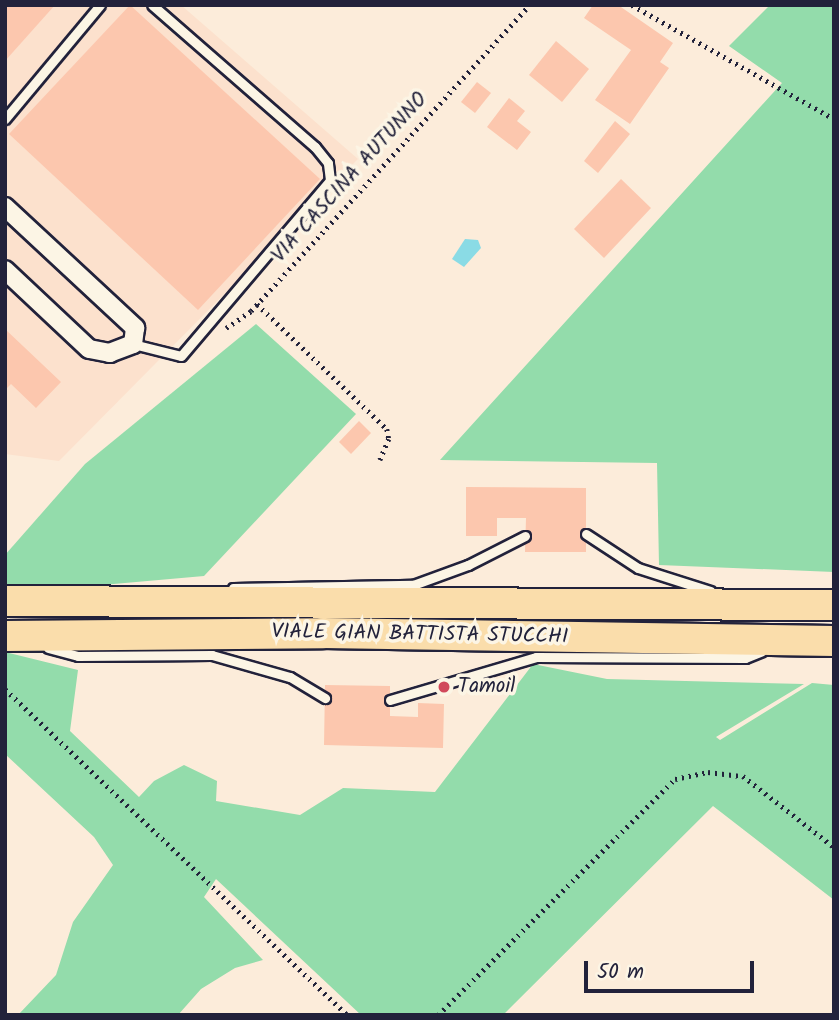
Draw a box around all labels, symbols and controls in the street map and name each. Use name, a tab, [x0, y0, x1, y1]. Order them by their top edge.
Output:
street label: VIA CASCINA AUTUNNO	[267, 88, 433, 268]
street label: VIALE GIAN BATTISTA STUCCHI	[271, 620, 569, 650]
place label: Tamoil	[458, 674, 515, 700]
marker: Tamoil	[436, 679, 452, 695]
scale bar	[587, 946, 757, 990]
text: 50 m	[597, 956, 644, 989]

